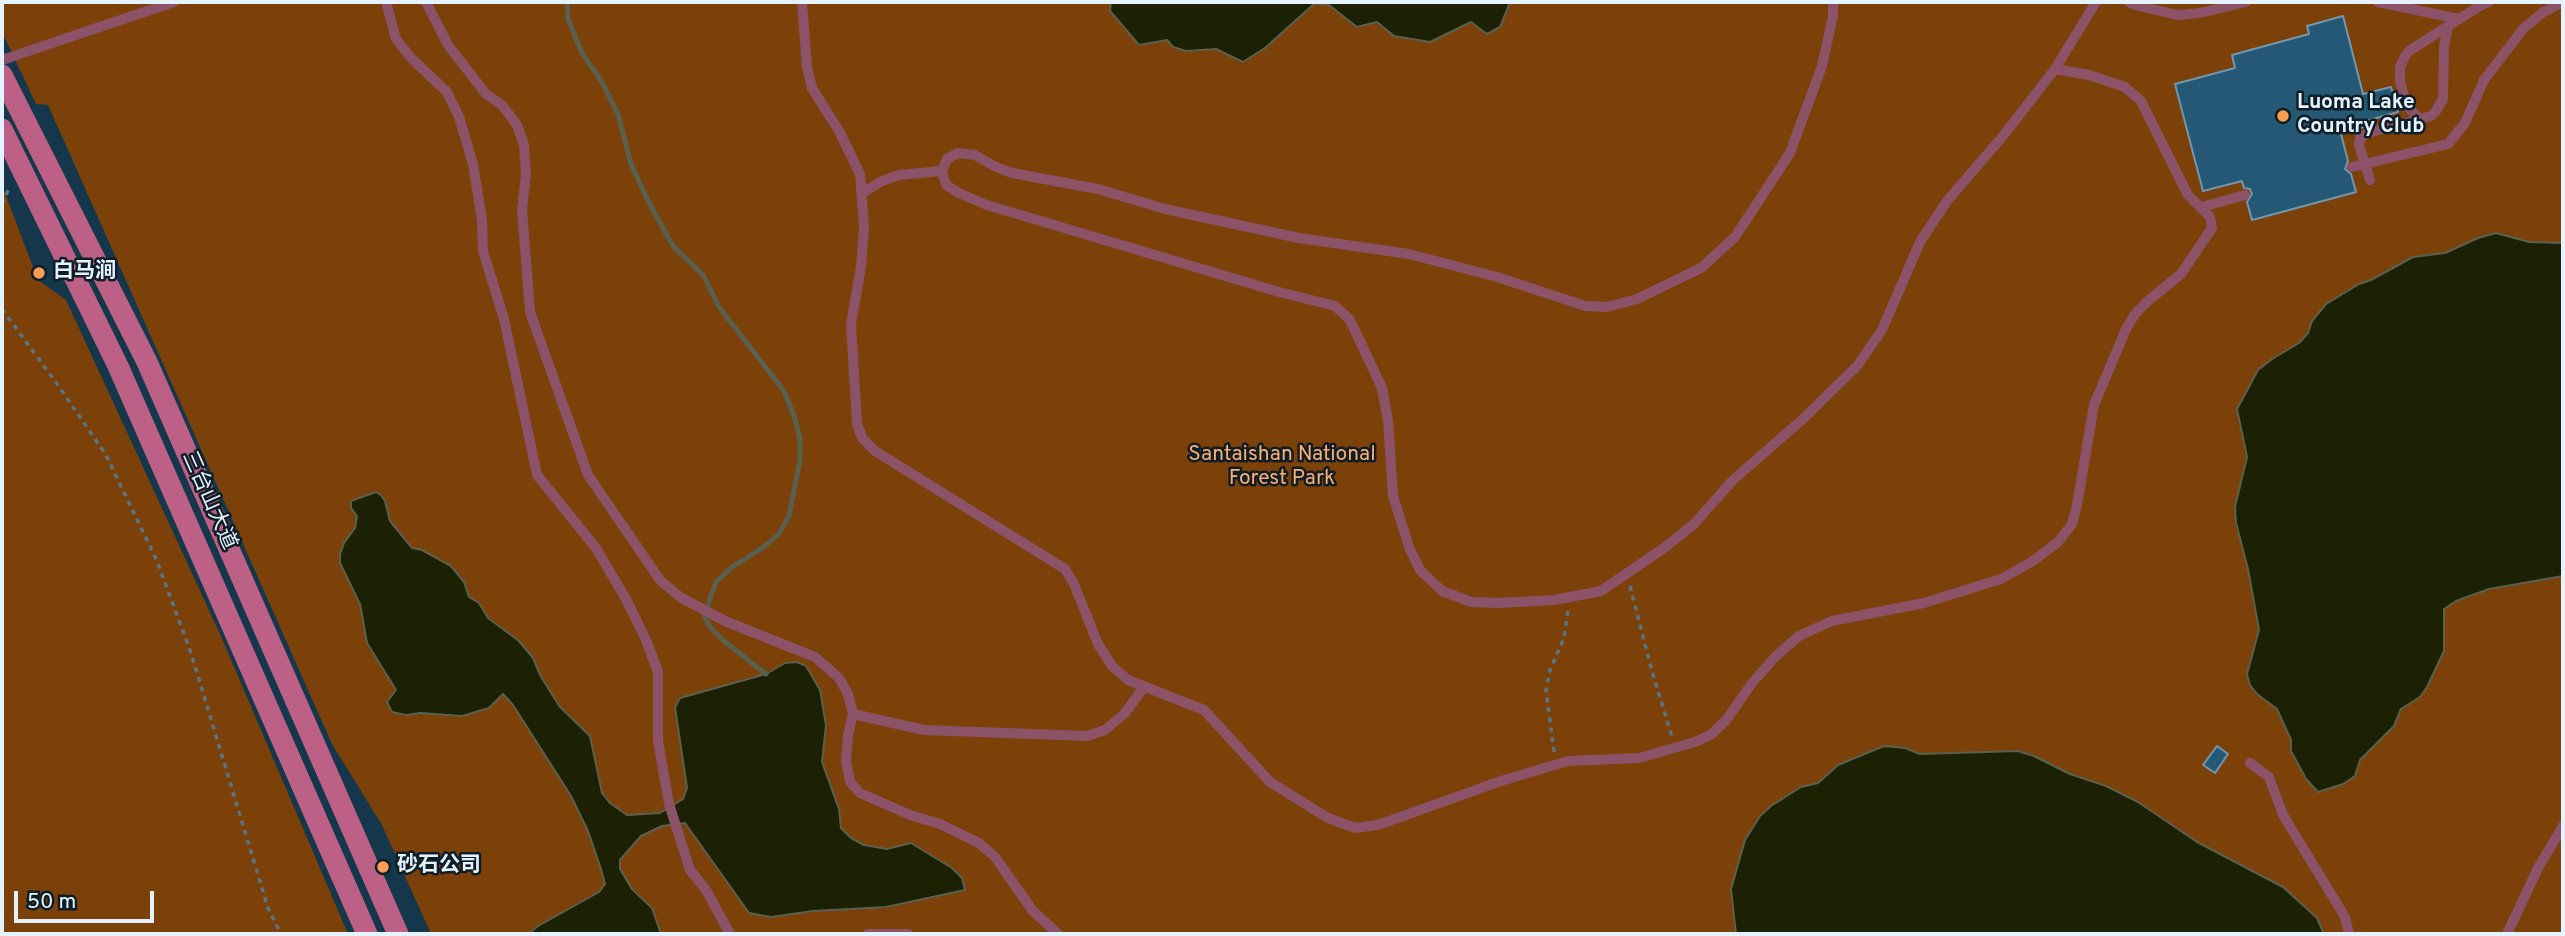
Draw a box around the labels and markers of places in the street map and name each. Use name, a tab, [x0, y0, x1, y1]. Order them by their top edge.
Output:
place label: Luoma Lake Country Club	[2297, 91, 2424, 141]
marker: Luoma Lake Country Club	[2275, 108, 2291, 124]
place label: 白马涧	[53, 260, 116, 286]
marker: 白马涧	[31, 265, 47, 281]
place label: 砂石公司	[397, 854, 481, 880]
marker: 砂石公司	[375, 859, 391, 875]

